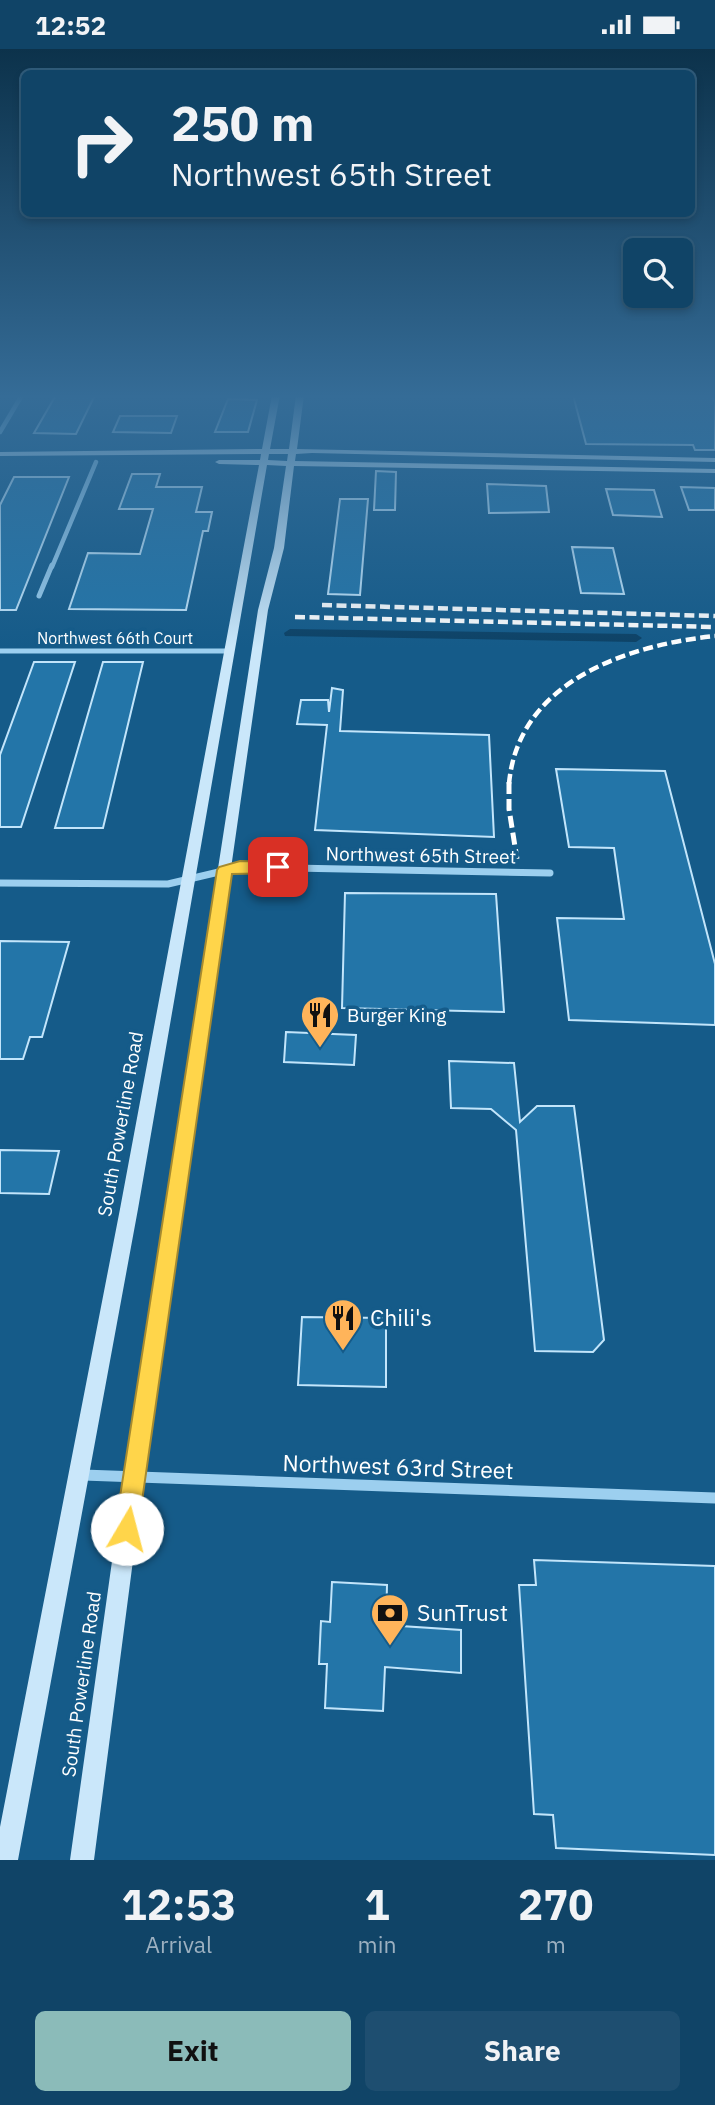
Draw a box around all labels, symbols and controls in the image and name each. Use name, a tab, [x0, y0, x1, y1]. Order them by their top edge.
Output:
text: 12:52	[35, 8, 106, 42]
text: 250 m	[171, 91, 315, 154]
icon: right	[56, 98, 147, 189]
text: Northwest 65th Street	[171, 153, 492, 195]
map controls	[623, 238, 693, 308]
button: search	[623, 238, 693, 308]
street label: Northwest 66th Court	[37, 628, 193, 648]
pin	[248, 837, 308, 897]
street label: Northwest 65th Street	[326, 841, 516, 869]
icon: arrive	[259, 848, 297, 886]
restaurant icon: Burger King	[299, 994, 341, 1049]
place label: Burger King	[347, 1003, 446, 1027]
street label: South Powerline Road	[92, 1030, 148, 1218]
restaurant icon: Chili's	[322, 1297, 364, 1352]
place label: Chili's	[370, 1302, 432, 1332]
street label: Northwest 63rd Street	[282, 1447, 514, 1485]
position arrow	[90, 1492, 164, 1566]
street label: South Powerline Road	[56, 1590, 106, 1778]
bank icon: SunTrust	[369, 1592, 411, 1647]
place label: SunTrust	[417, 1597, 508, 1627]
text: 12:53	[121, 1877, 236, 1932]
text: 1	[364, 1877, 390, 1932]
text: 270	[518, 1877, 594, 1932]
text: Arrival	[145, 1929, 212, 1959]
text: min	[358, 1929, 396, 1959]
text: m	[546, 1929, 566, 1959]
button: Exit	[35, 2011, 351, 2091]
button: Share	[365, 2011, 680, 2091]

